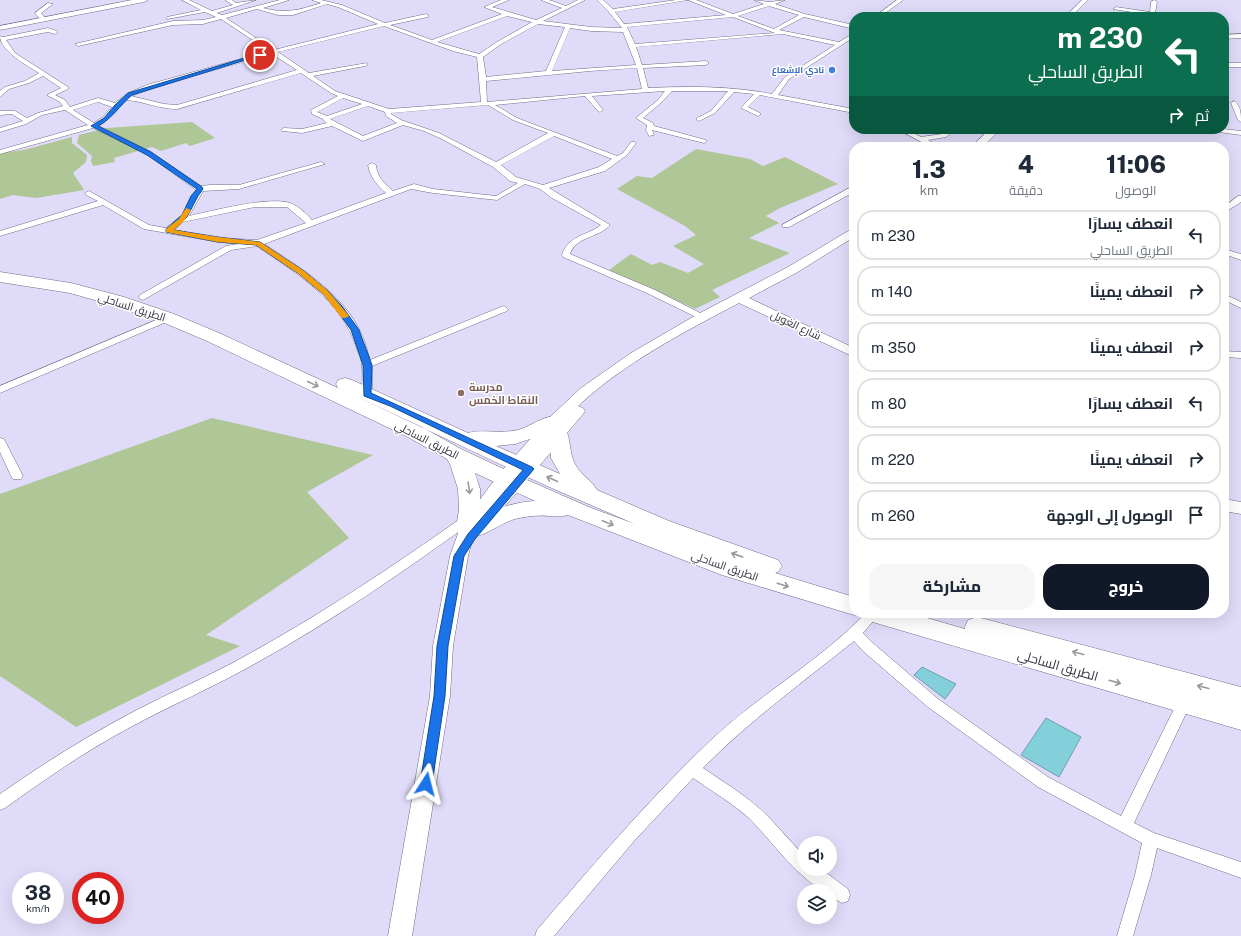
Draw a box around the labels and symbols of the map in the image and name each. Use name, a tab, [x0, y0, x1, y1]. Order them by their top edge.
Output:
pin	[243, 38, 277, 72]
place label: نادي الإشعاع	[772, 64, 824, 78]
marker: نادي الإشعاع	[827, 65, 837, 75]
street label: الطريق الساحلي	[96, 290, 167, 326]
street label: شارع الغويل	[768, 308, 823, 344]
one-way arrow	[307, 381, 319, 389]
place label: مدرسة النقاط الخمس	[469, 381, 538, 407]
marker: مدرسة النقاط الخمس	[456, 388, 466, 398]
street label: الطريق الساحلي	[392, 419, 461, 464]
one-way arrow	[547, 475, 559, 482]
one-way arrow	[465, 482, 473, 495]
one-way arrow	[601, 519, 613, 527]
street label: الطريق الساحلي	[689, 549, 760, 586]
one-way arrow	[731, 551, 744, 558]
one-way arrow	[777, 582, 790, 589]
street label: الطريق الساحلي	[1015, 647, 1100, 687]
one-way arrow	[1072, 649, 1085, 657]
one-way arrow	[1108, 679, 1121, 686]
one-way arrow	[1197, 683, 1210, 690]
position arrow	[405, 763, 447, 805]
speed limit sign: 40	[72, 872, 124, 924]

